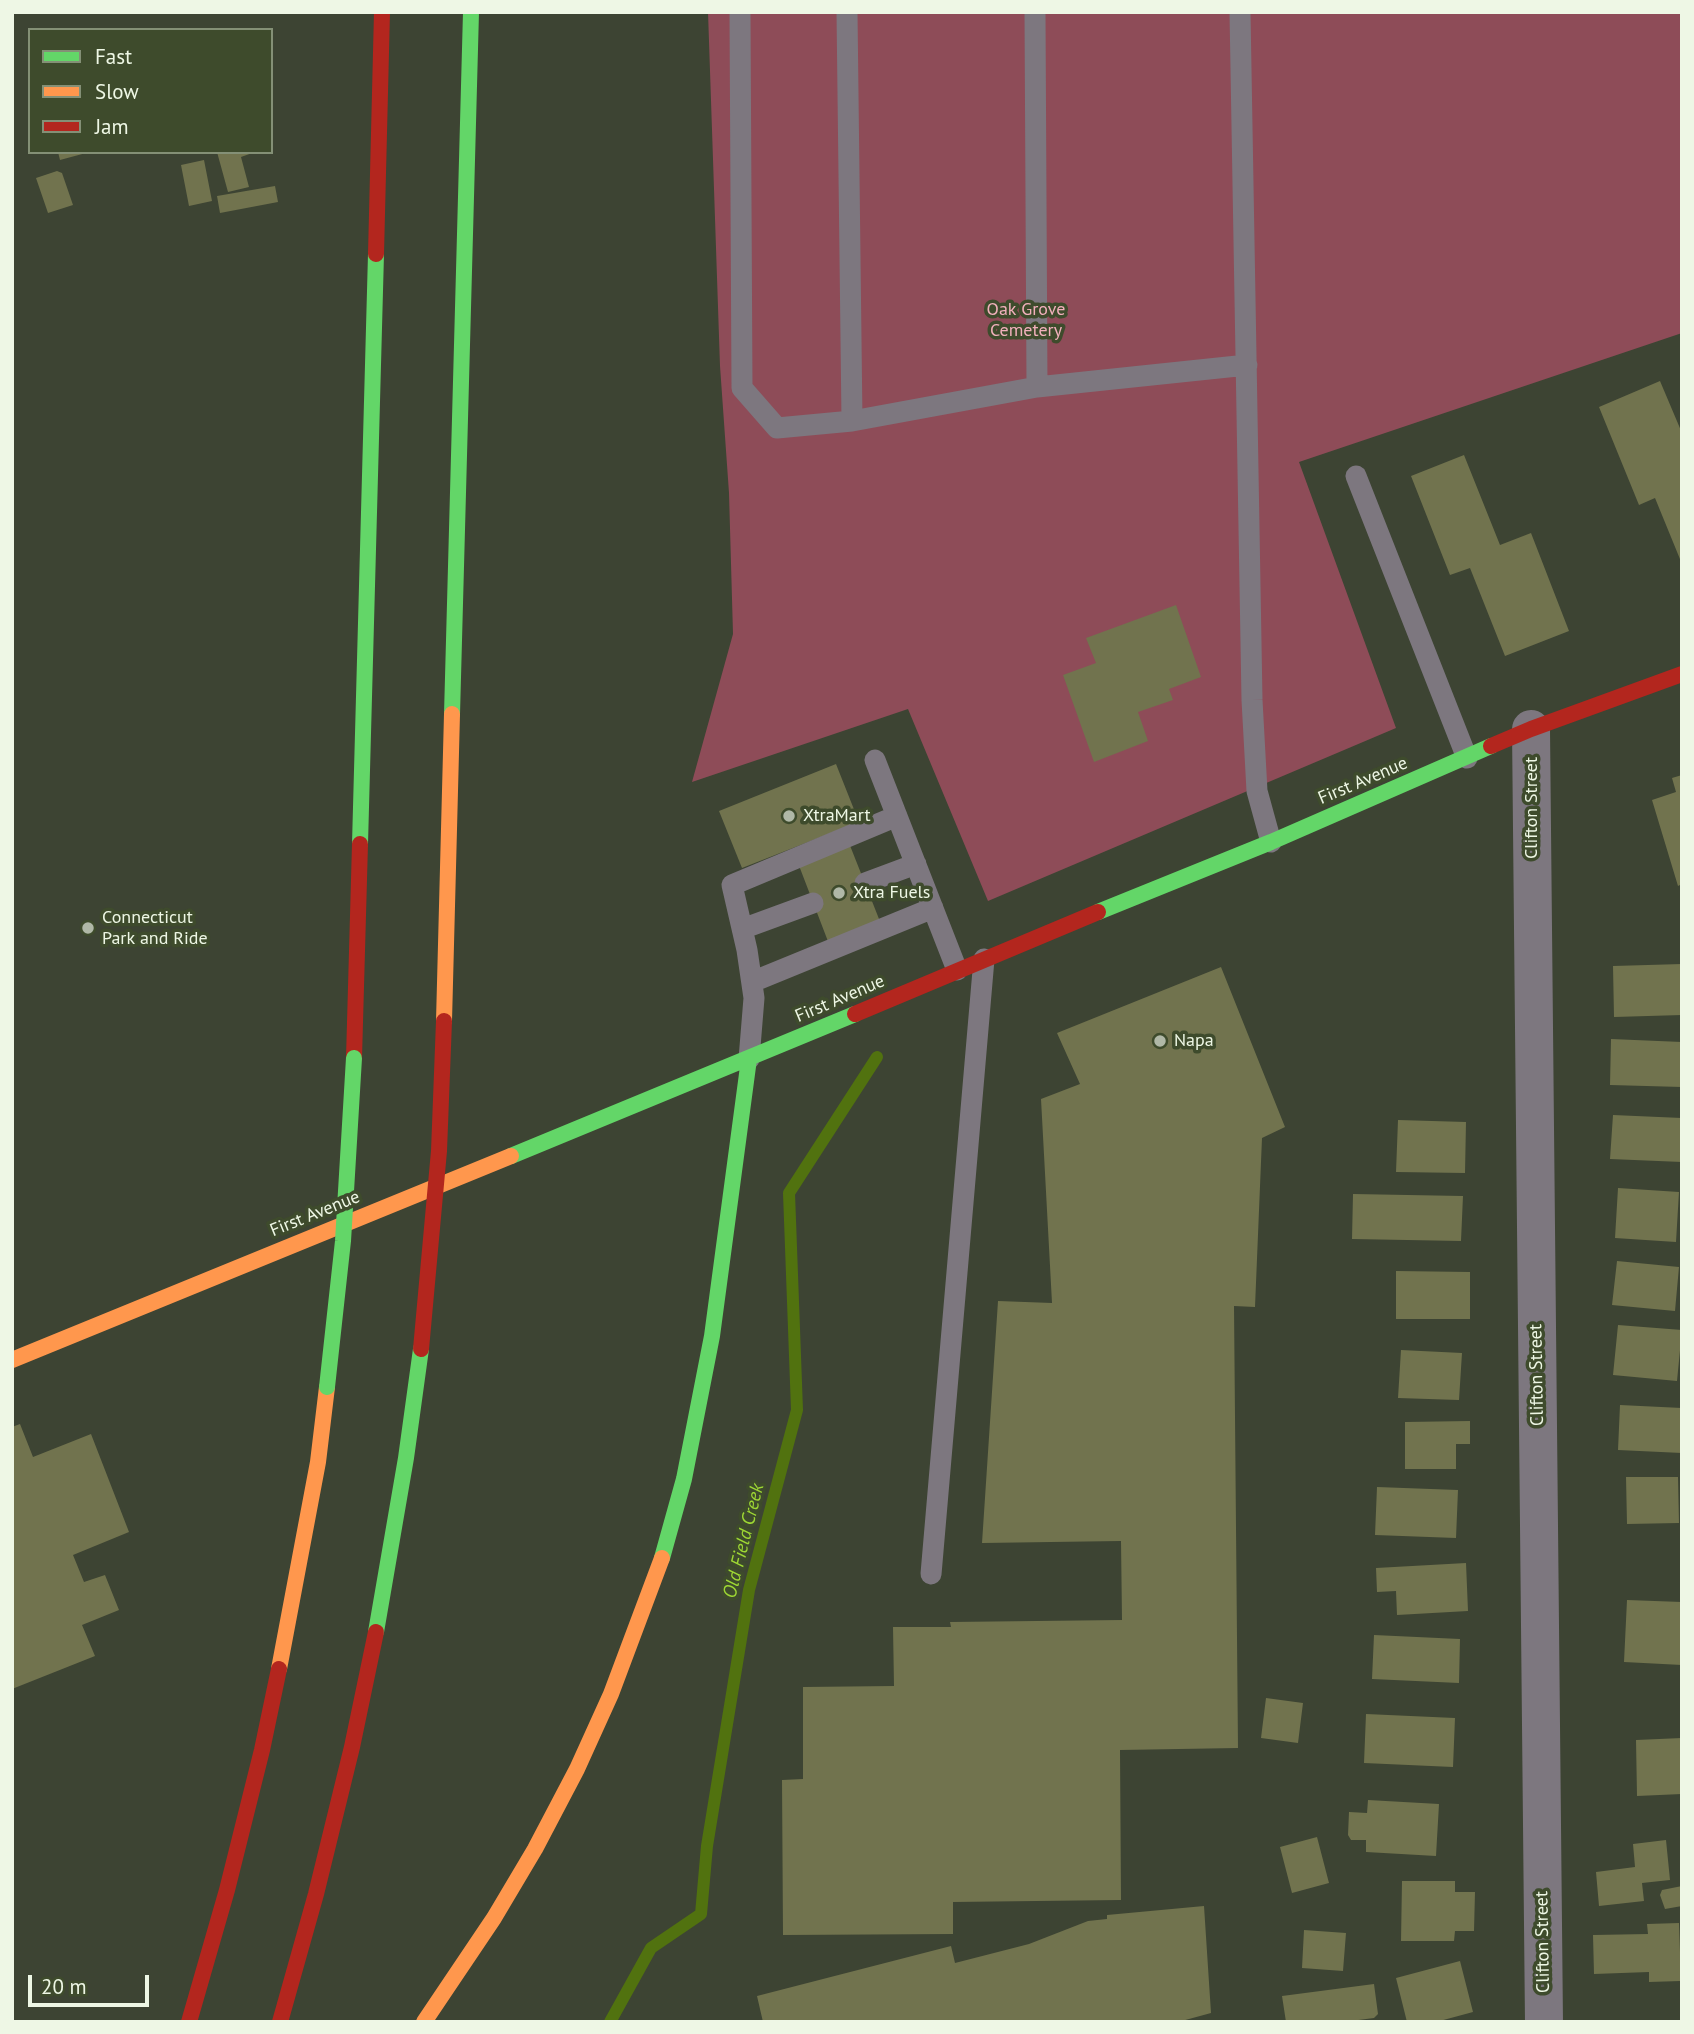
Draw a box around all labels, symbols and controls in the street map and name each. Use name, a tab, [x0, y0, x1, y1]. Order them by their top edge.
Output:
legend	[28, 28, 273, 154]
text: Fast	[95, 43, 132, 70]
text: Slow	[95, 78, 139, 105]
text: Jam	[95, 113, 129, 140]
park label: Oak Grove Cemetery	[987, 299, 1065, 342]
street label: First Avenue	[1315, 753, 1411, 809]
street label: Clifton Street	[1521, 757, 1543, 859]
place label: XtraMart	[803, 805, 871, 827]
marker: XtraMart	[781, 808, 797, 824]
place label: Xtra Fuels	[853, 882, 930, 904]
marker: Xtra Fuels	[831, 885, 847, 901]
place label: Connecticut Park and Ride	[102, 907, 208, 950]
marker: Connecticut Park and Ride	[80, 920, 96, 936]
street label: First Avenue	[792, 971, 888, 1027]
place label: Napa	[1174, 1030, 1214, 1052]
marker: Napa	[1152, 1033, 1168, 1049]
street label: First Avenue	[267, 1186, 363, 1242]
street label: Clifton Street	[1525, 1324, 1549, 1426]
water label: Old Field Creek	[719, 1481, 769, 1601]
street label: Clifton Street	[1531, 1891, 1555, 1993]
scale bar	[32, 1960, 152, 2004]
text: 20 m	[41, 1973, 87, 2000]

